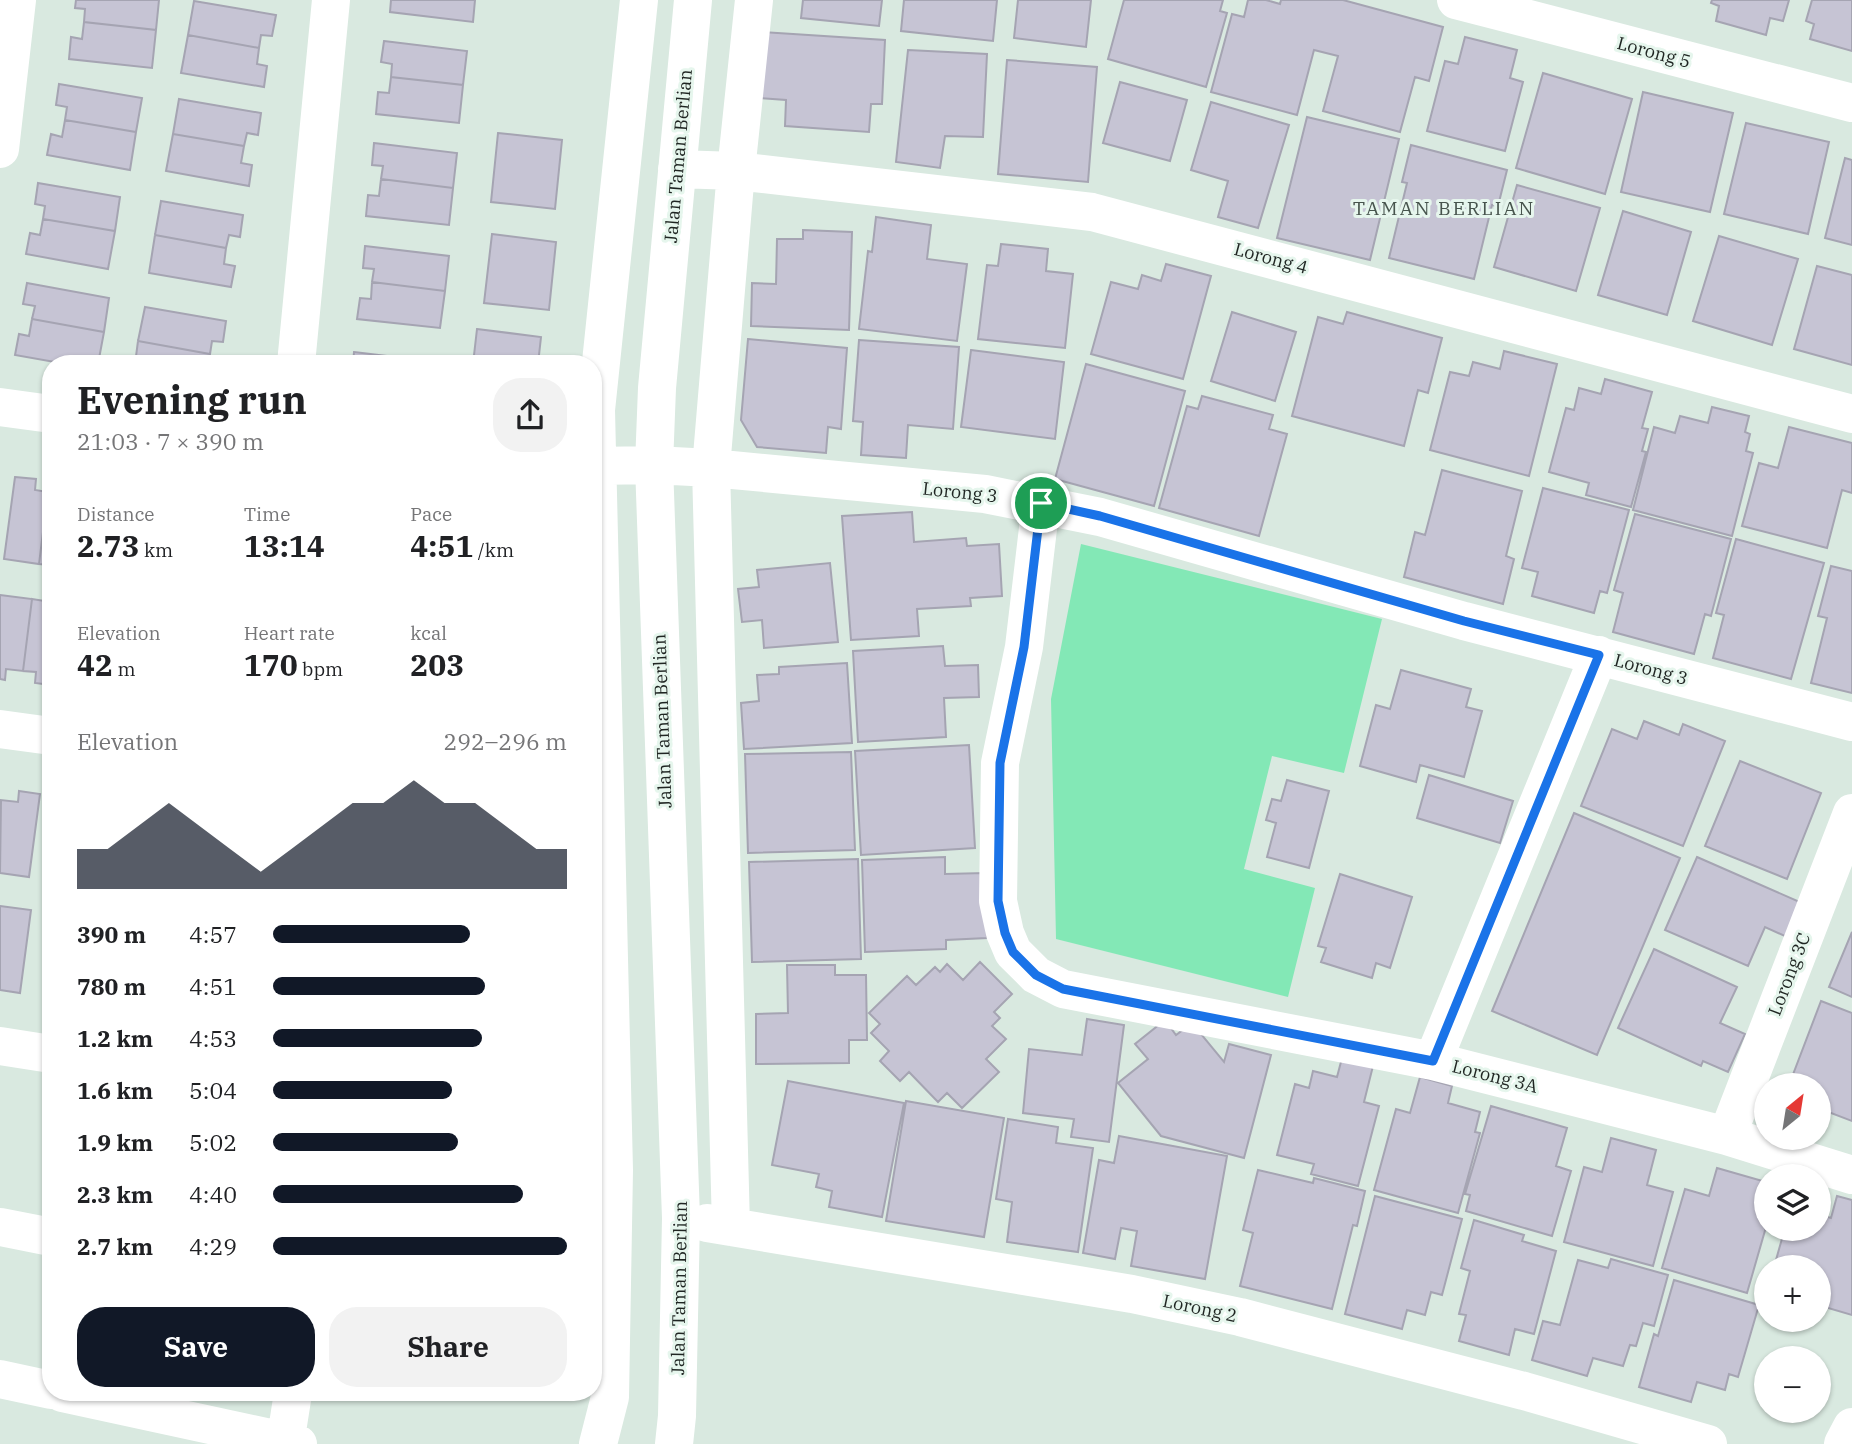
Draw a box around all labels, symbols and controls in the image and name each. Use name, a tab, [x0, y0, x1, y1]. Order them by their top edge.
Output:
street label: Lorong 5	[1615, 31, 1693, 73]
street label: Jalan Taman Berlian	[659, 68, 697, 244]
district label: TAMAN BERLIAN	[1353, 196, 1535, 220]
street label: Lorong 4	[1232, 237, 1310, 279]
text: Evening run	[77, 375, 307, 424]
button: share	[493, 378, 567, 452]
text: 21:03 · 7 × 390 m	[77, 426, 264, 456]
pin	[1011, 473, 1071, 533]
street label: Lorong 3	[921, 477, 999, 507]
icon: arrive	[1022, 484, 1060, 522]
text: Distance	[77, 502, 155, 526]
text: Time	[244, 502, 290, 526]
text: Pace	[410, 502, 452, 526]
text: 2.73	[77, 526, 139, 565]
text: 13:14	[244, 526, 325, 565]
text: 4:51	[410, 526, 473, 565]
text: km	[139, 538, 173, 562]
text: /km	[473, 538, 514, 562]
text: Elevation	[77, 621, 161, 645]
text: Heart rate	[244, 621, 335, 645]
text: kcal	[410, 621, 447, 645]
street label: Jalan Taman Berlian	[647, 633, 677, 809]
text: 42	[77, 645, 113, 684]
text: 170	[244, 645, 298, 684]
text: 203	[410, 645, 464, 684]
street label: Lorong 3	[1612, 648, 1690, 690]
text: m	[113, 657, 136, 681]
text: bpm	[298, 657, 343, 681]
text: Elevation	[77, 726, 178, 756]
text: 292–296 m	[443, 726, 567, 756]
text: 390 m	[77, 919, 146, 949]
text: 4:57	[189, 919, 237, 949]
street label: Lorong 3C	[1763, 929, 1815, 1019]
text: 780 m	[77, 971, 146, 1001]
text: 4:51	[189, 971, 237, 1001]
text: 1.2 km	[77, 1023, 153, 1053]
text: 4:53	[189, 1023, 237, 1053]
street label: Lorong 3A	[1450, 1054, 1541, 1098]
north arrow	[1754, 1073, 1830, 1150]
map controls	[1754, 1073, 1831, 1423]
text: 1.6 km	[77, 1075, 153, 1105]
text: 5:04	[189, 1075, 237, 1105]
text: 1.9 km	[77, 1127, 153, 1157]
text: 5:02	[189, 1127, 237, 1157]
button: layers	[1754, 1164, 1831, 1241]
text: 2.3 km	[77, 1179, 153, 1209]
text: 4:40	[189, 1179, 237, 1209]
street label: Jalan Taman Berlian	[666, 1201, 692, 1375]
text: 2.7 km	[77, 1231, 153, 1261]
text: 4:29	[189, 1231, 237, 1261]
button: +	[1754, 1255, 1831, 1332]
street label: Lorong 2	[1161, 1289, 1239, 1327]
button: Save	[77, 1307, 315, 1387]
button: Share	[329, 1307, 567, 1387]
button: −	[1754, 1346, 1831, 1423]

